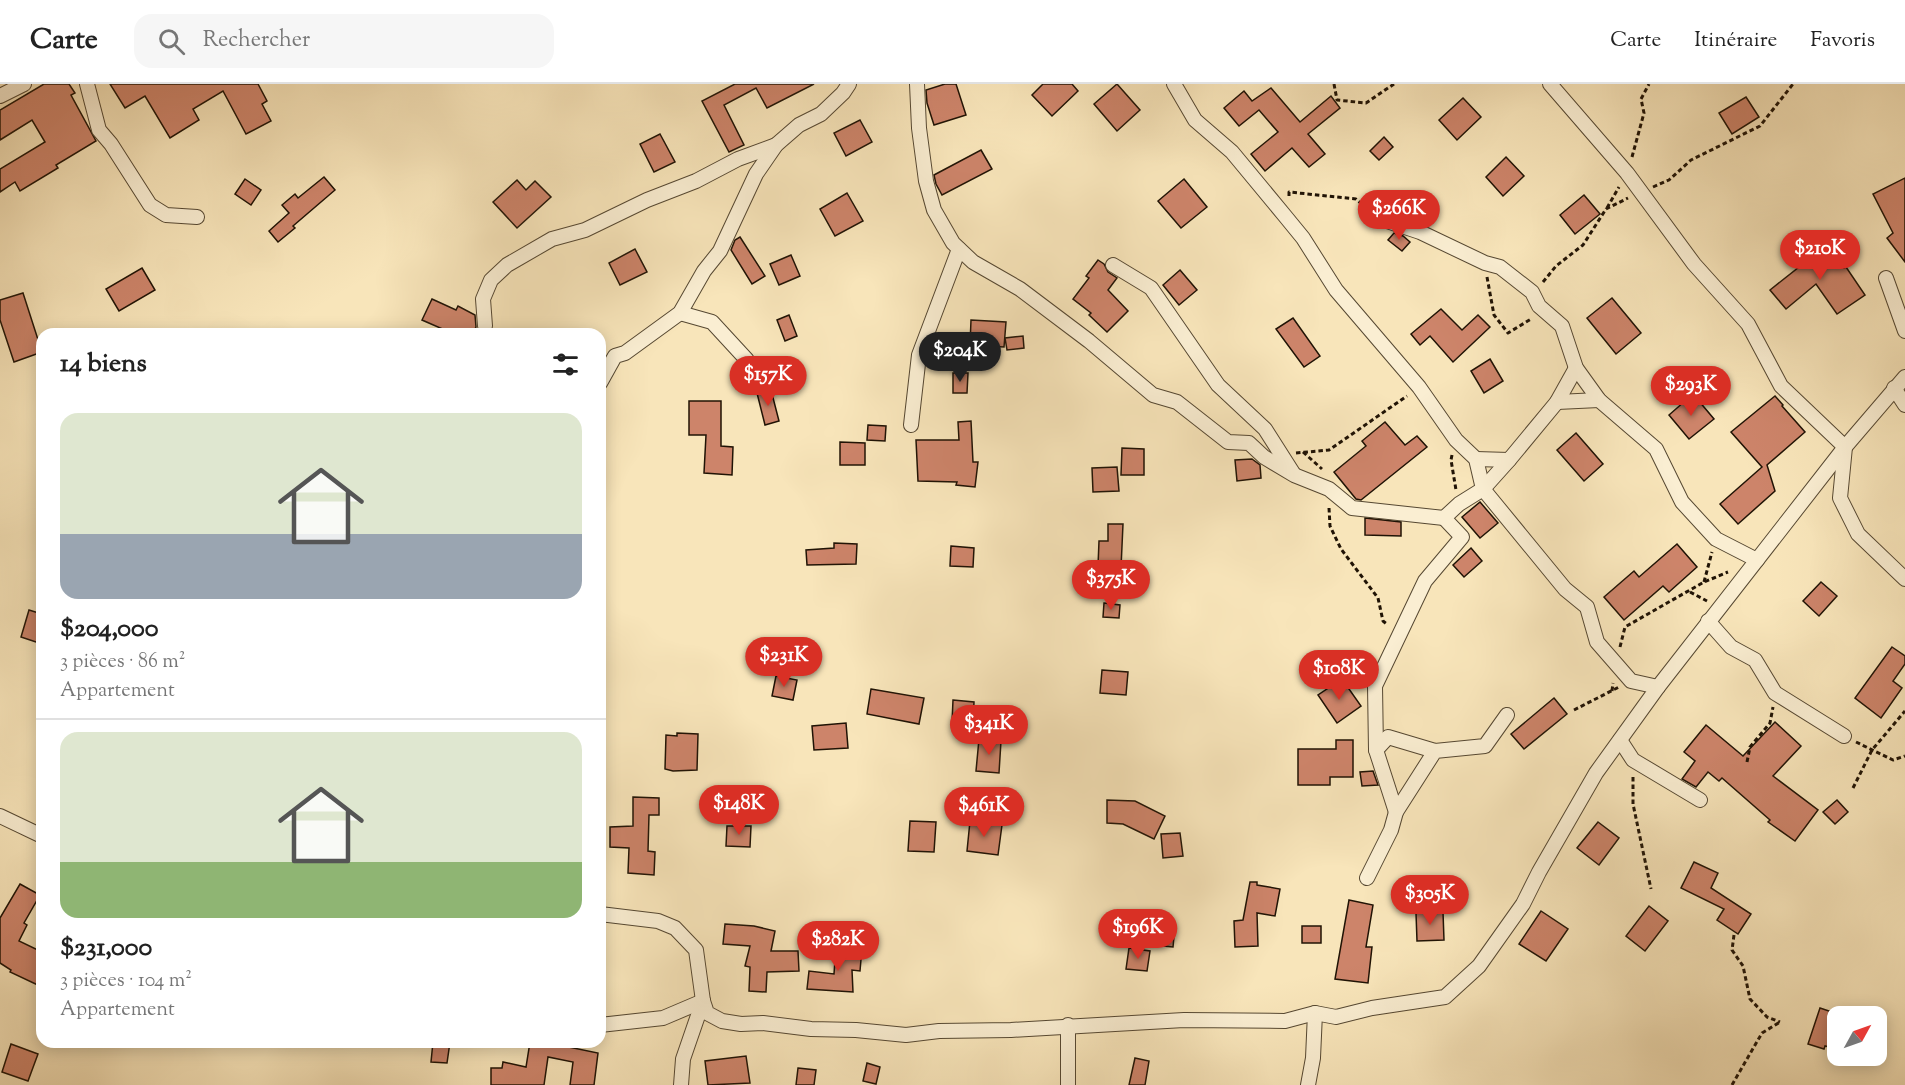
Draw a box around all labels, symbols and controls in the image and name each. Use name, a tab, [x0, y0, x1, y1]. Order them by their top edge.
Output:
search box	[134, 14, 554, 68]
text: Carte	[30, 21, 98, 61]
icon: search	[155, 25, 188, 58]
text: Rechercher	[203, 25, 310, 57]
text: Carte	[1610, 26, 1661, 56]
text: Itinéraire	[1694, 26, 1777, 56]
text: Favoris	[1810, 26, 1875, 56]
pin: $266K	[1357, 190, 1441, 241]
text: $266K	[1372, 195, 1426, 224]
pin: $210K	[1778, 230, 1862, 281]
text: $210K	[1794, 235, 1846, 264]
pin: $204K	[918, 332, 1002, 383]
text: $204K	[933, 337, 987, 366]
text: 14 biens	[60, 346, 147, 383]
icon: filters	[549, 348, 582, 381]
pin: $157K	[726, 356, 810, 407]
text: $157K	[744, 361, 792, 390]
pin: $293K	[1649, 366, 1733, 417]
text: $293K	[1665, 371, 1717, 400]
icon: home	[267, 452, 375, 560]
pin: $375K	[1069, 560, 1153, 611]
text: $375K	[1086, 565, 1136, 594]
text: $204,000	[60, 611, 159, 648]
pin: $231K	[742, 637, 826, 688]
text: $231K	[759, 642, 809, 671]
text: 3 pièces · 86 m²	[60, 648, 186, 677]
pin: $108K	[1297, 650, 1381, 701]
text: $108K	[1313, 655, 1365, 684]
text: Appartement	[60, 677, 175, 706]
pin: $341K	[947, 705, 1031, 756]
text: $341K	[964, 710, 1014, 739]
icon: home	[267, 771, 375, 879]
pin: $148K	[697, 785, 781, 836]
pin: $461K	[942, 787, 1026, 838]
text: $148K	[713, 790, 765, 819]
text: $461K	[958, 792, 1010, 821]
pin: $305K	[1388, 875, 1472, 926]
text: $305K	[1405, 880, 1455, 909]
pin: $196K	[1096, 909, 1180, 960]
text: $196K	[1112, 914, 1164, 943]
pin: $282K	[796, 921, 880, 972]
text: $282K	[811, 926, 865, 955]
text: $231,000	[60, 930, 152, 967]
text: 3 pièces · 104 m²	[60, 967, 192, 996]
text: Appartement	[60, 996, 175, 1025]
north arrow	[1827, 1006, 1887, 1066]
map controls	[1827, 1006, 1887, 1066]

